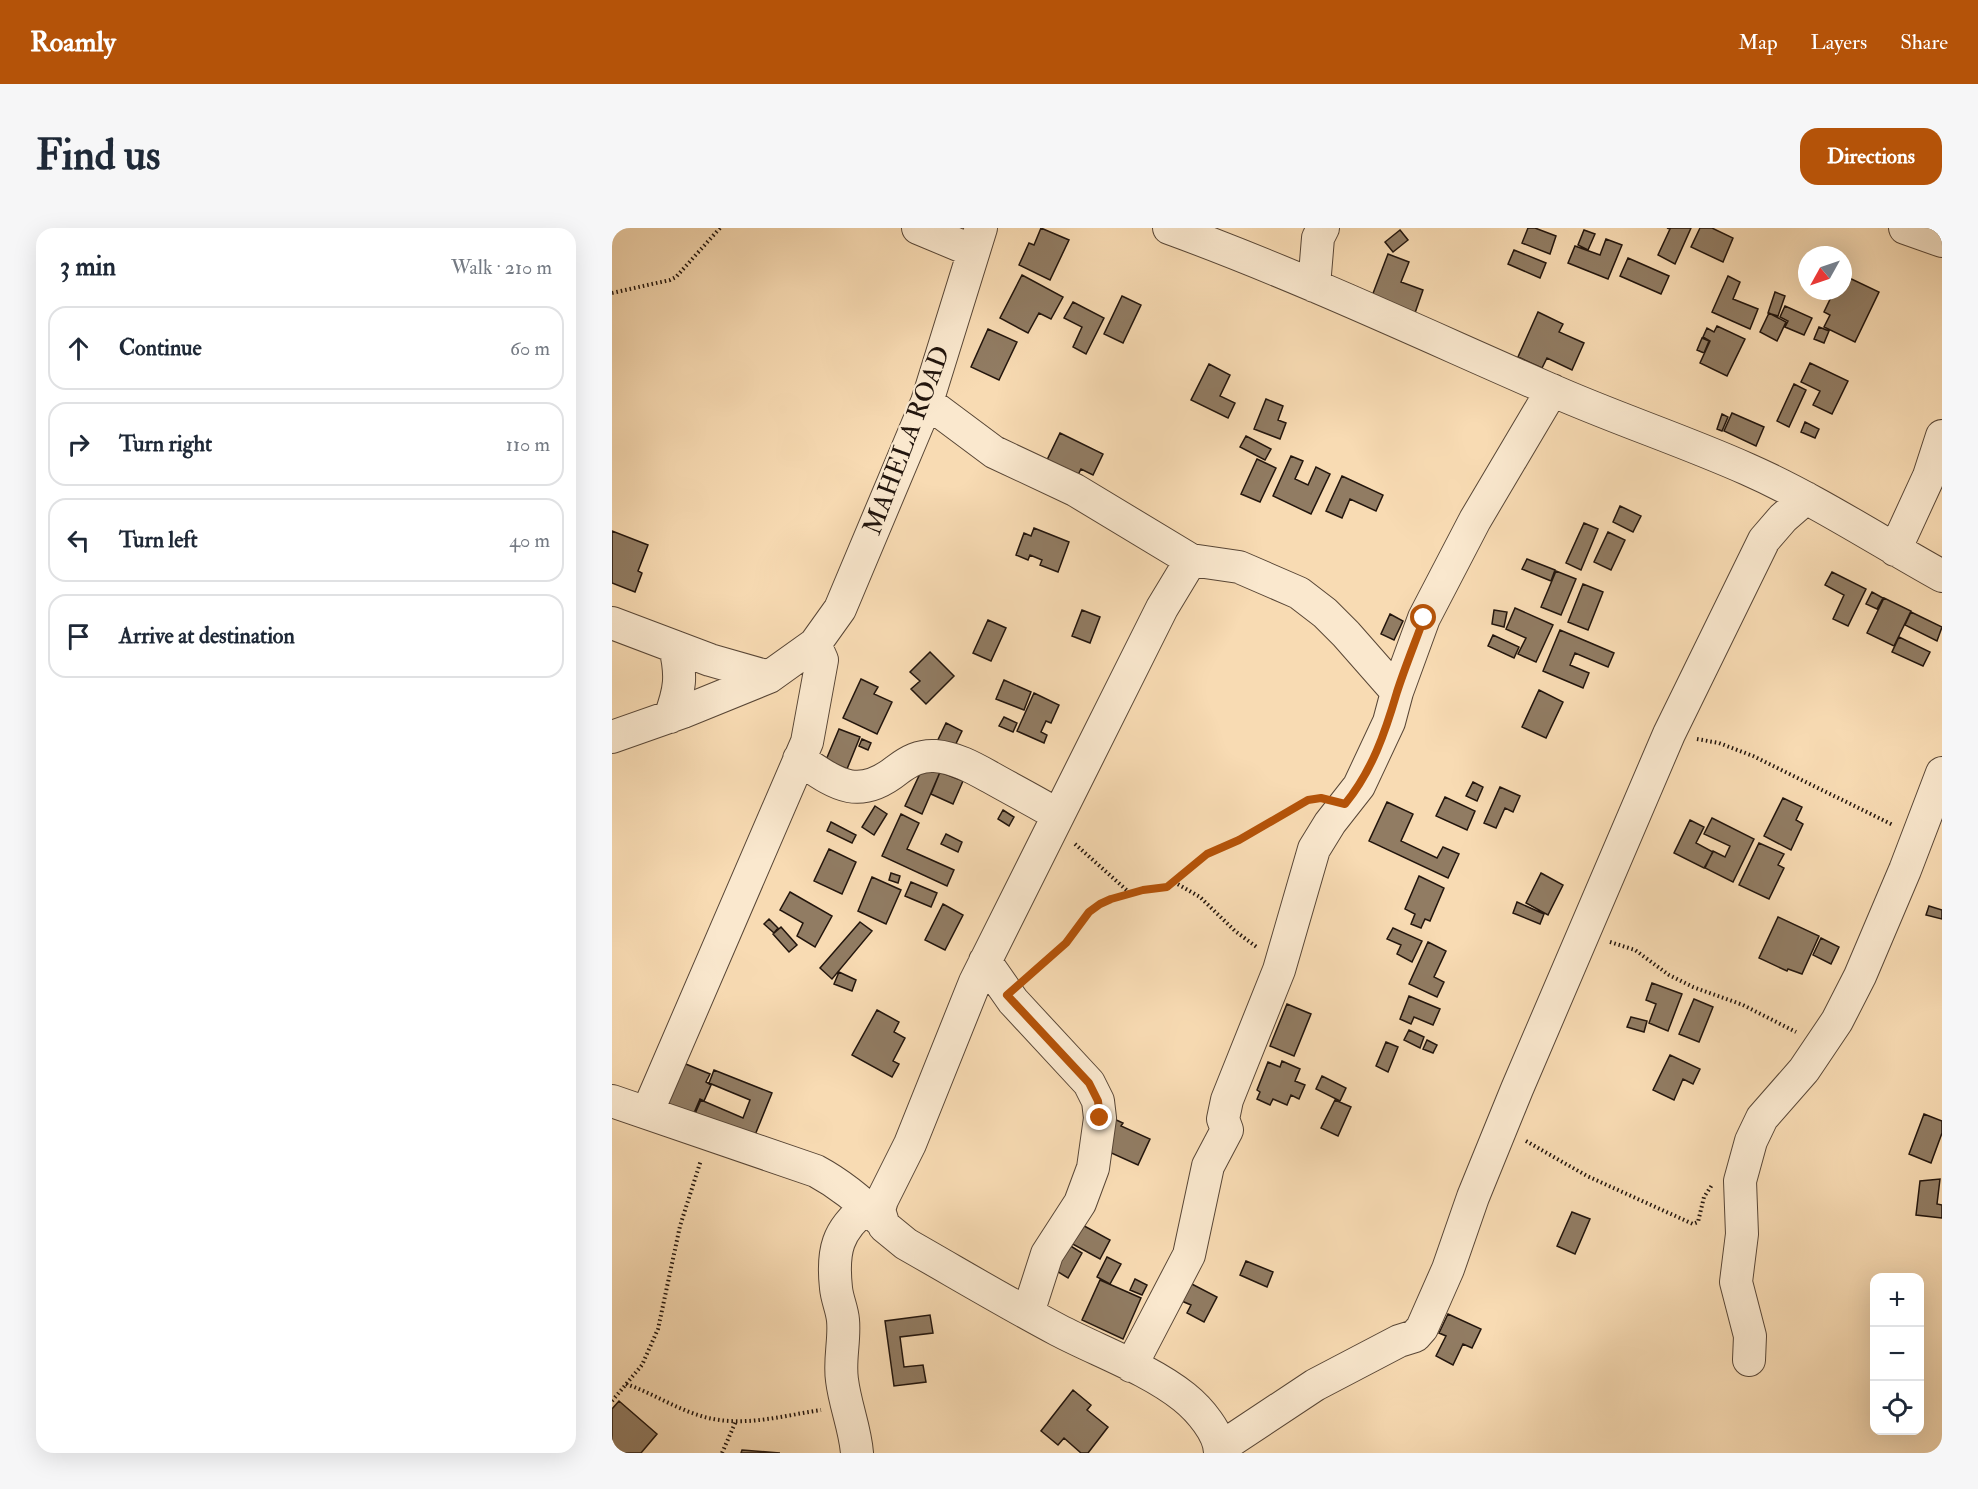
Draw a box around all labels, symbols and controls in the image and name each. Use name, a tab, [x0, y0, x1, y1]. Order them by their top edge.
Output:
text: Roamly	[30, 25, 116, 60]
text: Map	[1738, 29, 1778, 56]
text: Layers	[1811, 29, 1867, 56]
text: Share	[1900, 29, 1948, 56]
button: Directions	[1800, 128, 1942, 185]
text: Find us	[36, 130, 160, 182]
north arrow	[1798, 246, 1852, 300]
text: 3 min	[60, 251, 116, 283]
text: Walk · 210 m	[451, 255, 552, 280]
icon: ahead	[62, 332, 95, 365]
text: Continue	[119, 334, 202, 362]
text: 60 m	[510, 336, 550, 361]
street label: MAHELA ROAD	[856, 341, 958, 539]
icon: right	[62, 428, 95, 461]
text: Turn right	[119, 430, 212, 458]
text: 110 m	[506, 432, 550, 457]
icon: left	[62, 524, 95, 557]
text: Turn left	[119, 526, 198, 554]
text: 40 m	[509, 528, 550, 553]
route start	[1410, 604, 1436, 630]
icon: arrive	[62, 620, 95, 653]
text: Arrive at destination	[119, 622, 295, 650]
route end	[1086, 1104, 1112, 1130]
map controls	[1870, 1273, 1924, 1435]
button: +	[1870, 1273, 1924, 1327]
button: −	[1870, 1327, 1924, 1381]
button: locate	[1870, 1381, 1924, 1435]

